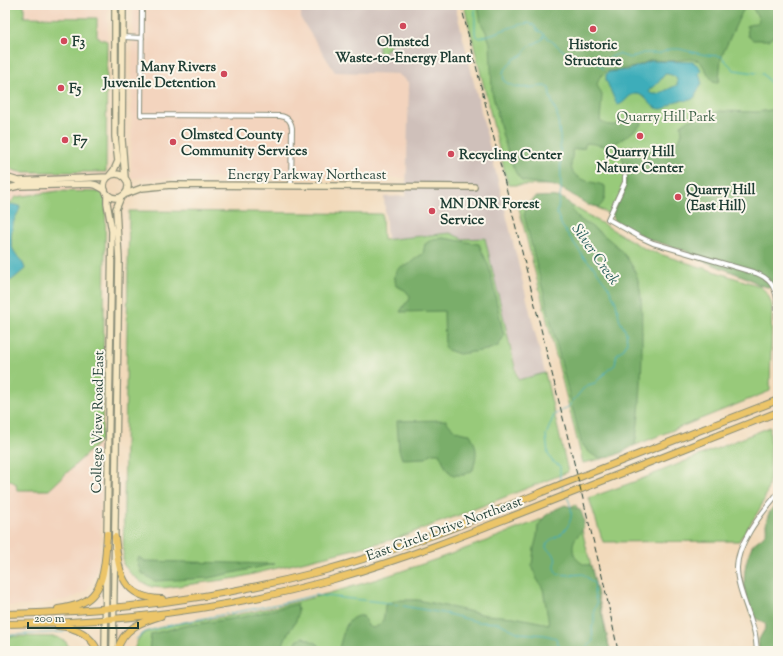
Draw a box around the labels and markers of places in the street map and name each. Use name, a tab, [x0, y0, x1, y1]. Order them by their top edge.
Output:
marker: Olmsted Waste-to-Energy Plant	[398, 21, 408, 31]
marker: Historic Structure	[588, 24, 598, 34]
place label: F3	[72, 33, 86, 53]
place label: Olmsted Waste-to-Energy Plant	[335, 33, 471, 69]
marker: F3	[59, 36, 69, 46]
place label: Historic Structure	[564, 36, 622, 72]
place label: Many Rivers Juvenile Detention	[102, 58, 217, 94]
marker: Many Rivers Juvenile Detention	[219, 69, 229, 79]
place label: F5	[69, 80, 82, 100]
marker: F5	[56, 83, 66, 93]
place label: Olmsted County Community Services	[181, 126, 308, 162]
marker: Quarry Hill Nature Center	[635, 131, 645, 141]
place label: F7	[73, 132, 89, 152]
marker: F7	[60, 135, 70, 145]
marker: Olmsted County Community Services	[168, 137, 178, 147]
place label: Quarry Hill Nature Center	[596, 143, 684, 179]
place label: Recycling Center	[459, 146, 563, 166]
marker: Recycling Center	[446, 149, 456, 159]
place label: Quarry Hill (East Hill)	[686, 181, 755, 217]
marker: Quarry Hill (East Hill)	[673, 192, 683, 202]
place label: MN DNR Forest Service	[440, 195, 540, 231]
marker: MN DNR Forest Service	[427, 206, 437, 216]

